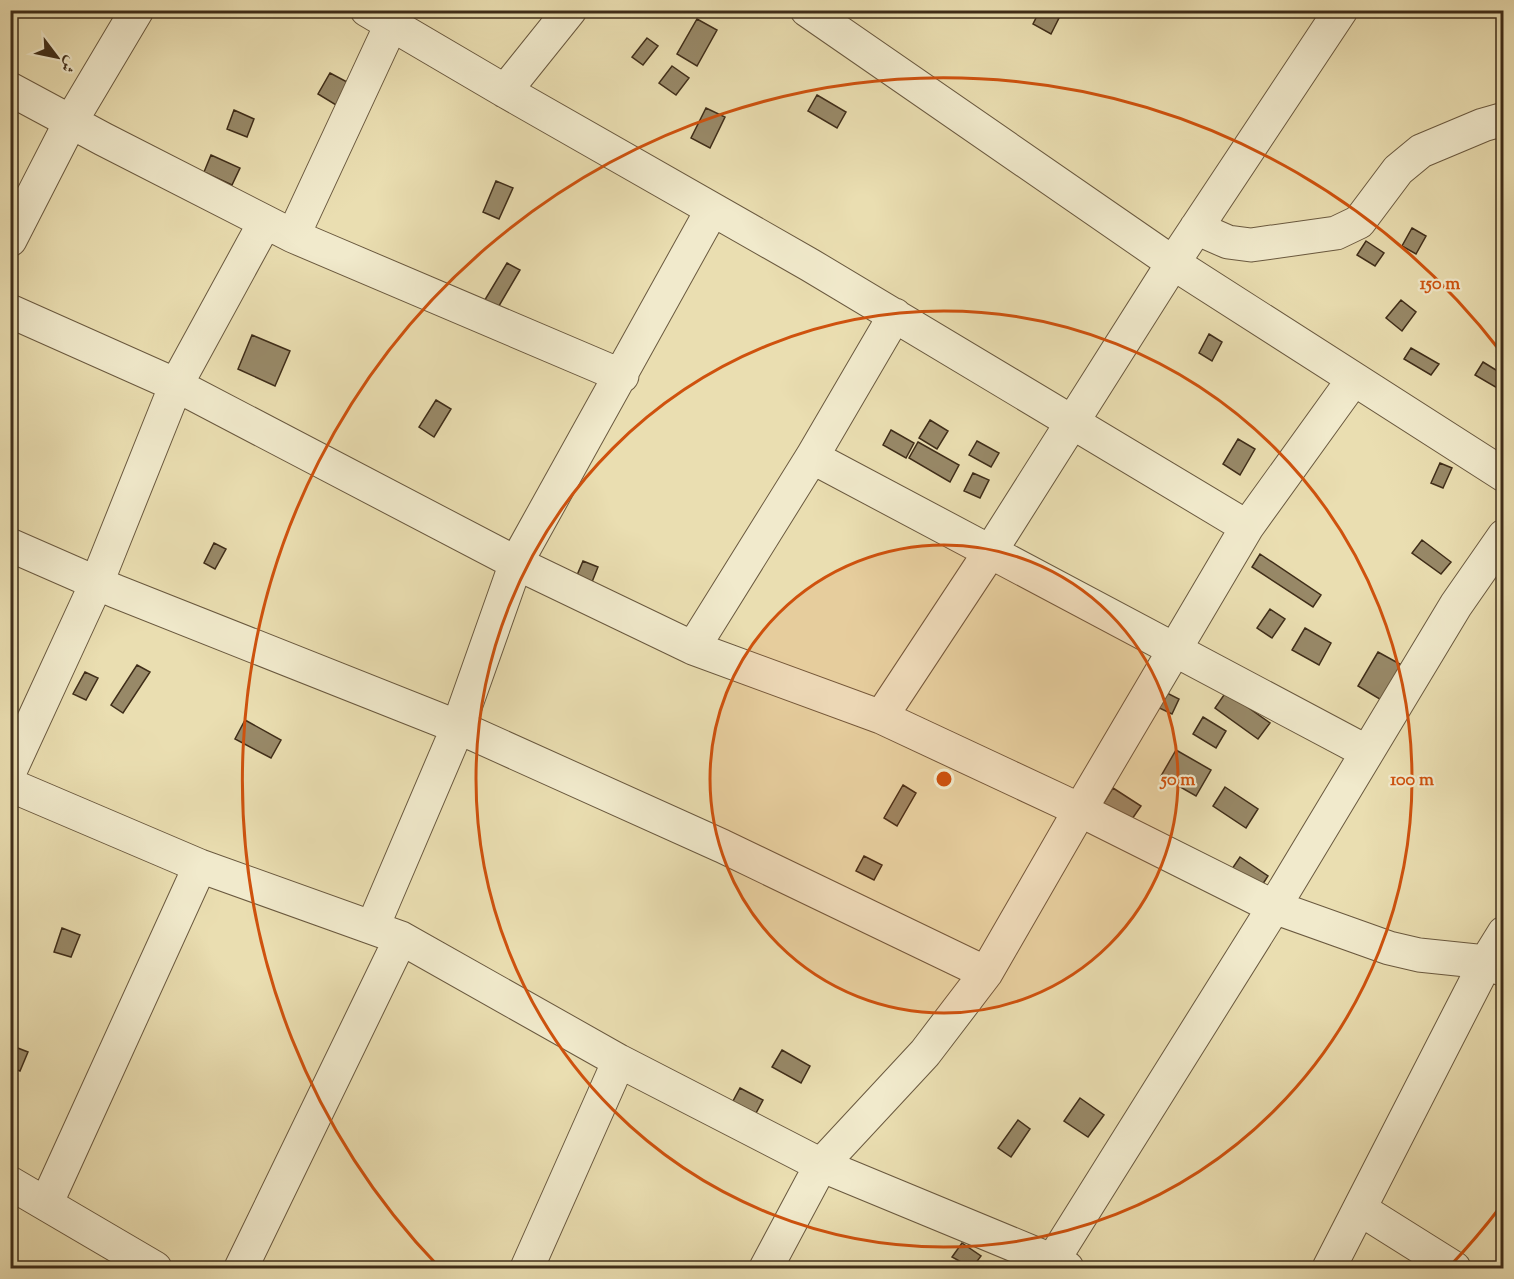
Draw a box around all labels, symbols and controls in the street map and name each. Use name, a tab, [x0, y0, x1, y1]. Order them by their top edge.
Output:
north arrow	[27, 27, 87, 87]
text: ش	[54, 51, 82, 76]
text: 150 m	[1420, 272, 1460, 298]
text: 50 m	[1159, 768, 1195, 794]
text: 100 m	[1390, 768, 1434, 794]
centre of rings	[934, 769, 954, 789]

